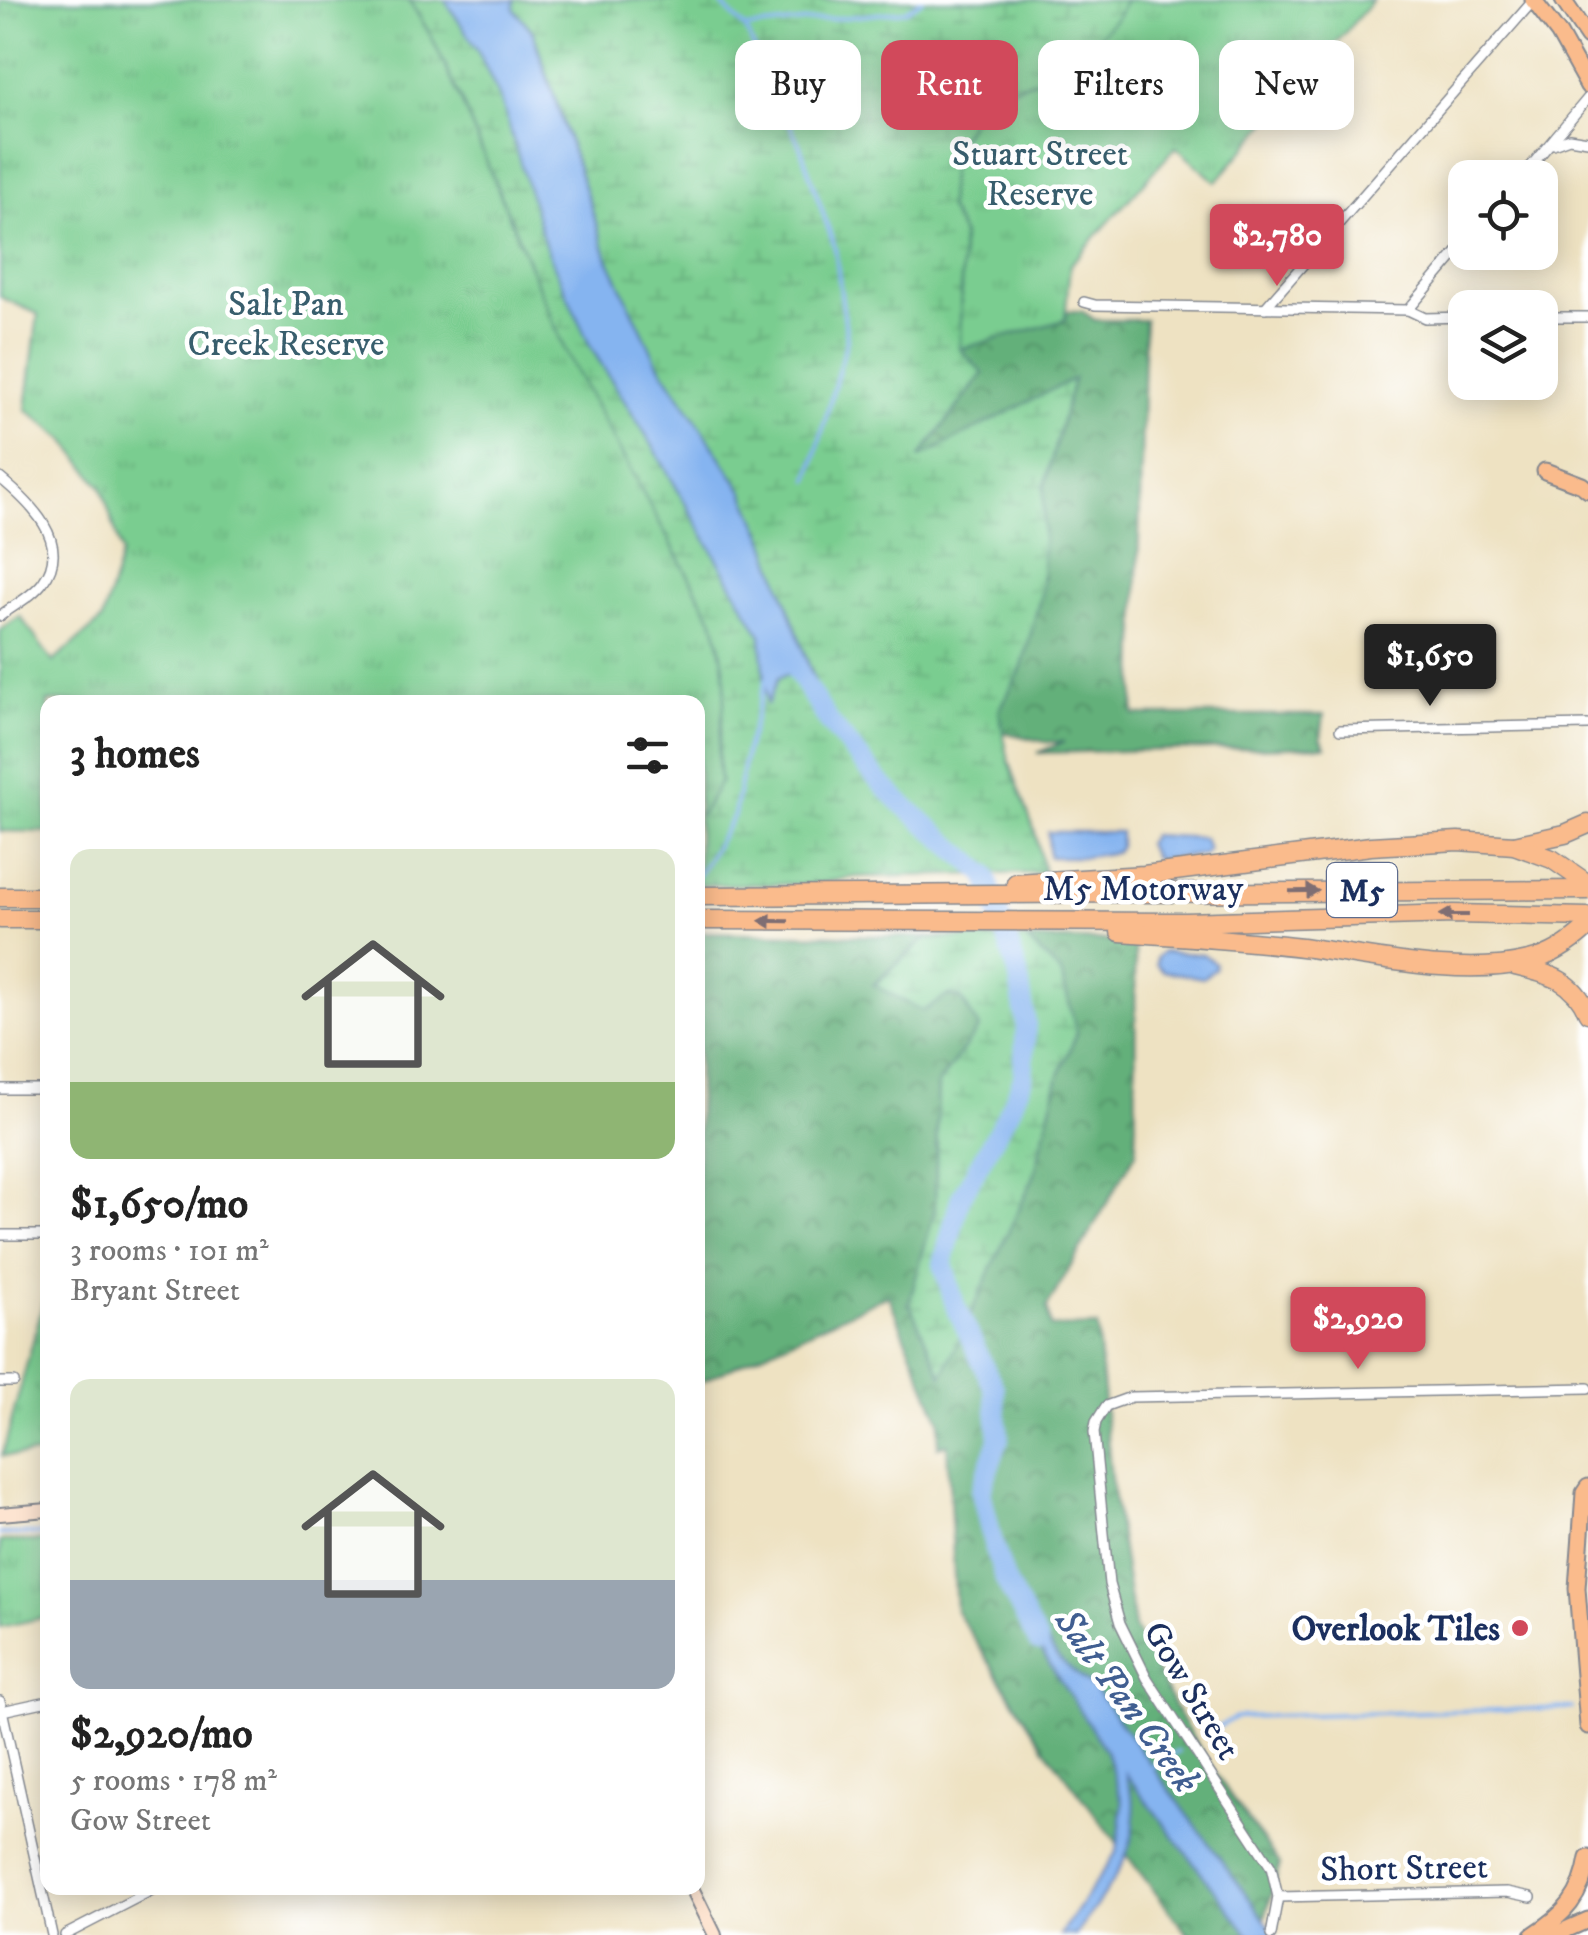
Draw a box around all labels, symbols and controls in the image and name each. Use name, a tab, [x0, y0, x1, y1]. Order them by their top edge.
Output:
chip: Buy	[735, 40, 861, 130]
chip: Rent	[881, 40, 1018, 130]
chip: Filters	[1038, 40, 1199, 130]
chip: New	[1219, 40, 1354, 130]
park label: Stuart Street Reserve	[952, 133, 1128, 217]
map controls	[1448, 160, 1558, 400]
button: locate	[1448, 160, 1558, 270]
pin: $2,780	[1196, 204, 1358, 289]
text: $2,780	[1232, 216, 1322, 256]
park label: Salt Pan Creek Reserve	[187, 283, 385, 367]
button: layers	[1448, 290, 1558, 400]
pin: $1,650	[1349, 624, 1511, 709]
text: $1,650	[1386, 636, 1474, 676]
icon: filters	[620, 728, 675, 783]
text: 3 homes	[70, 729, 200, 781]
road number: M5	[1327, 863, 1397, 917]
street label: M5 Motorway	[1043, 868, 1244, 912]
one-way arrow	[1289, 883, 1321, 899]
one-way arrow	[1438, 907, 1470, 923]
one-way arrow	[757, 912, 789, 928]
icon: home	[283, 914, 463, 1094]
text: $1,650/mo	[70, 1179, 248, 1231]
text: 3 rooms · 101 m²	[70, 1231, 269, 1271]
text: Bryant Street	[70, 1271, 240, 1311]
pin: $2,920	[1277, 1287, 1439, 1372]
text: $2,920	[1312, 1299, 1404, 1339]
icon: home	[283, 1444, 463, 1624]
water label: Salt Pan Creek	[1043, 1599, 1210, 1803]
place label: Overlook Tiles	[1291, 1608, 1500, 1652]
street label: Gow Street	[1133, 1614, 1250, 1768]
marker: Overlook Tiles	[1509, 1617, 1531, 1639]
text: $2,920/mo	[70, 1709, 253, 1761]
text: 5 rooms · 178 m²	[70, 1761, 277, 1801]
text: Gow Street	[70, 1801, 211, 1841]
street label: Short Street	[1320, 1846, 1488, 1892]

